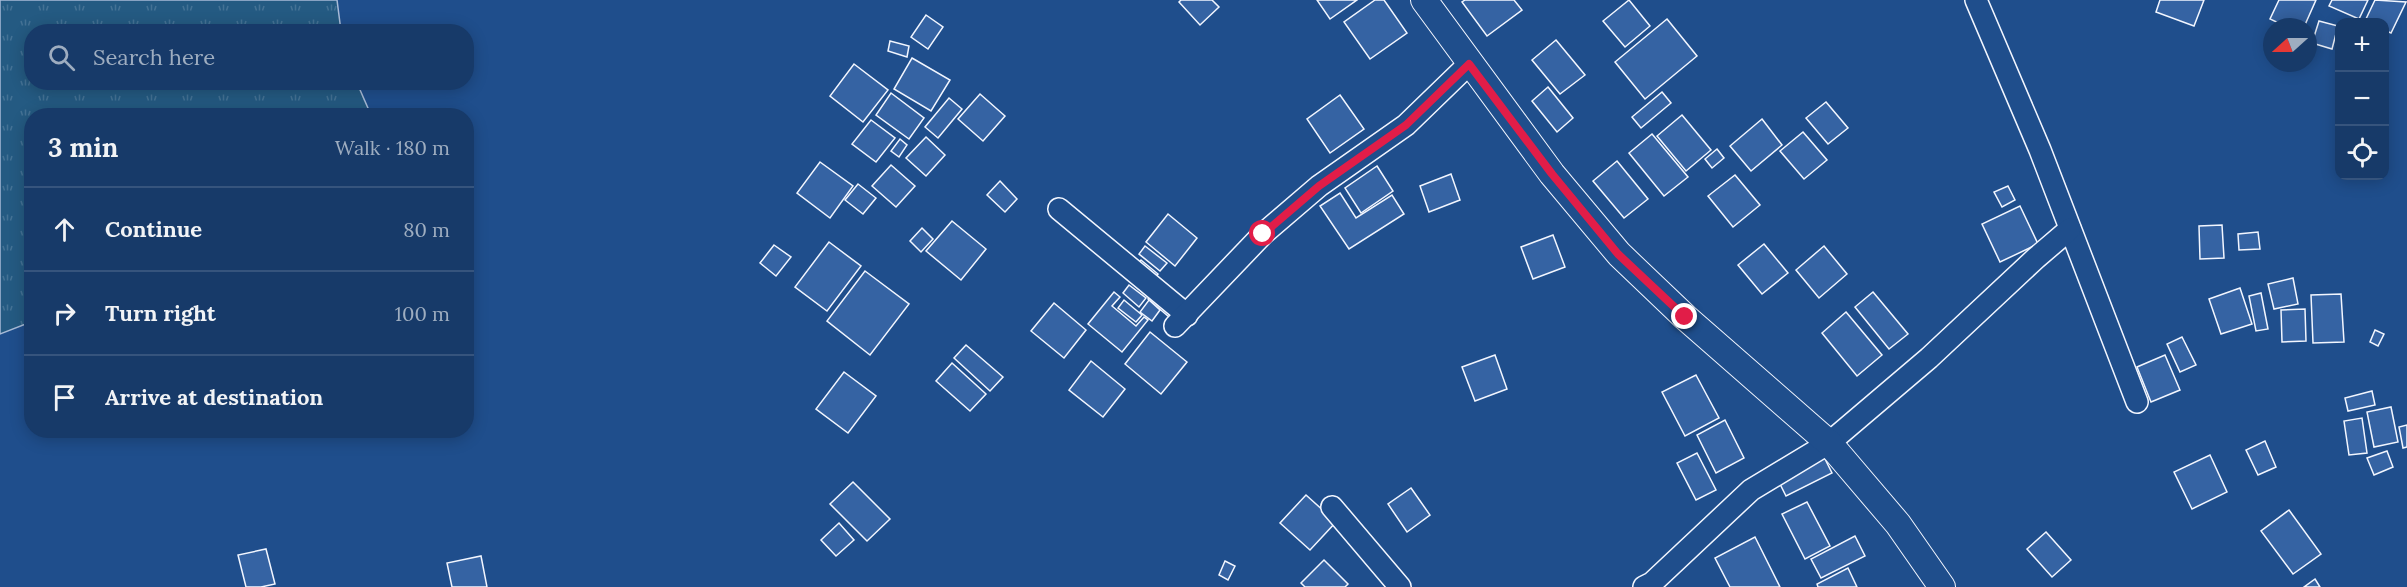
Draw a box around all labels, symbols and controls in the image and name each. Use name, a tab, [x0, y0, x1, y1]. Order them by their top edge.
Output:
north arrow	[2263, 18, 2317, 72]
map controls	[2335, 18, 2389, 180]
button: +	[2335, 18, 2389, 72]
search box	[24, 24, 474, 90]
icon: search	[45, 41, 78, 74]
text: Search here	[93, 43, 215, 71]
button: −	[2335, 72, 2389, 126]
button: locate	[2335, 126, 2389, 180]
text: 3 min	[48, 131, 118, 164]
text: Walk · 180 m	[335, 135, 450, 160]
icon: ahead	[48, 213, 81, 246]
text: Continue	[105, 215, 202, 243]
text: 80 m	[403, 217, 450, 242]
route start	[1249, 220, 1275, 246]
icon: right	[48, 297, 81, 330]
text: Turn right	[105, 299, 216, 327]
text: 100 m	[395, 301, 450, 326]
route end	[1671, 303, 1697, 329]
icon: arrive	[48, 381, 81, 414]
text: Arrive at destination	[105, 383, 323, 411]

